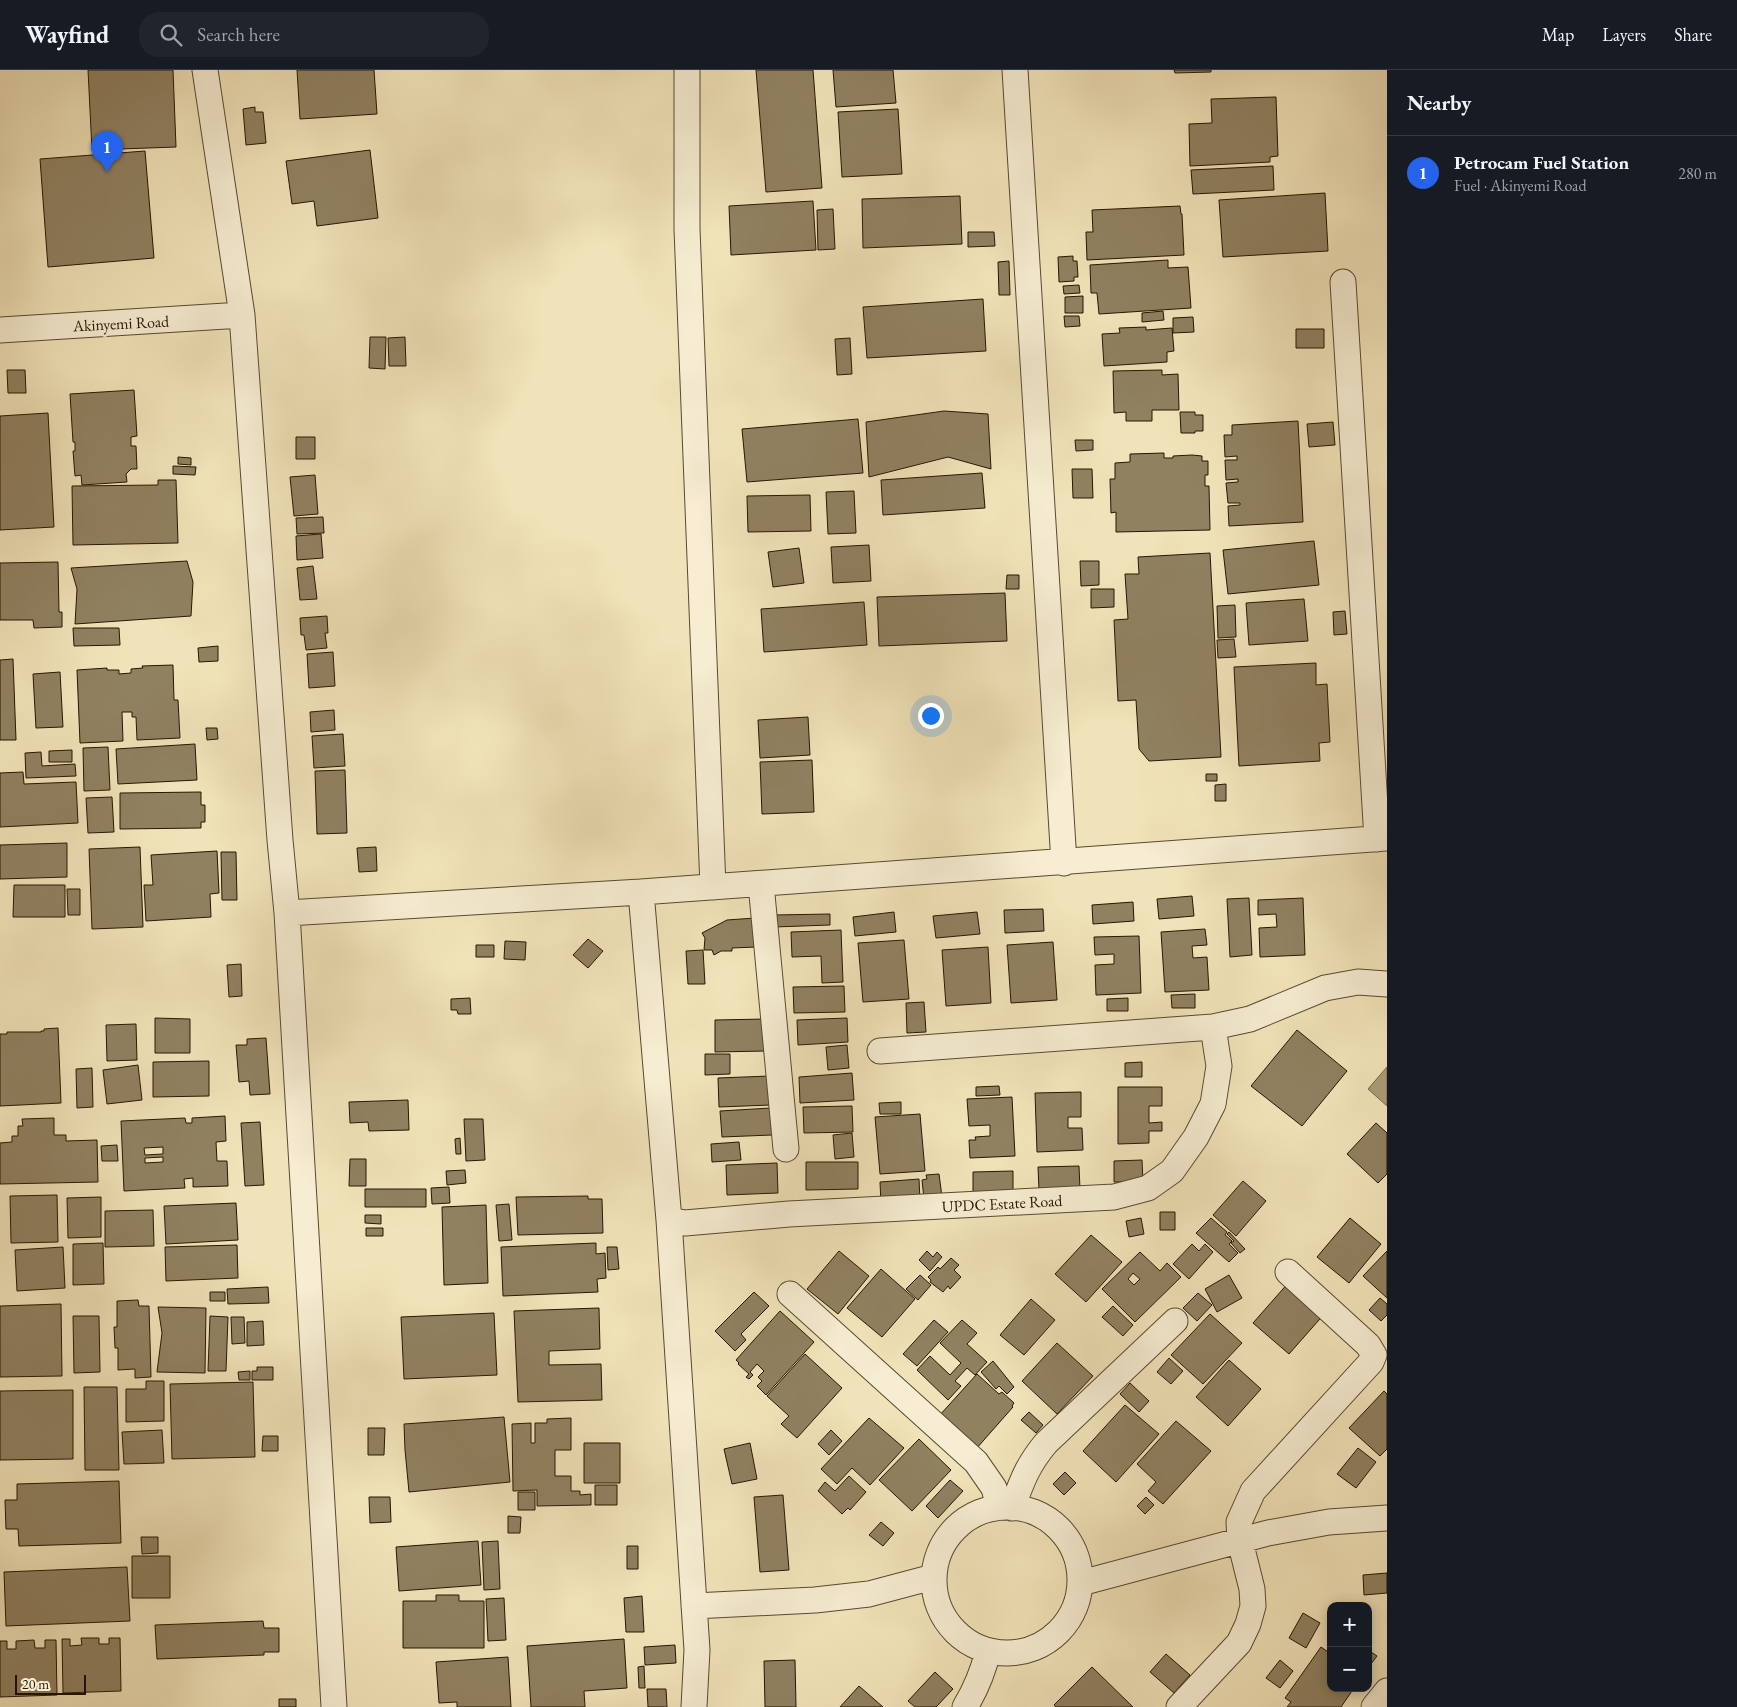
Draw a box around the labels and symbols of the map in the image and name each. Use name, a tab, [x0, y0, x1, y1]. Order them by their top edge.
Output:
pin: 1	[91, 131, 123, 172]
street label: Akinyemi Road	[71, 310, 171, 337]
your location	[918, 703, 944, 729]
street label: UPDC Estate Road	[941, 1190, 1064, 1217]
scale bar	[15, 1672, 86, 1695]

